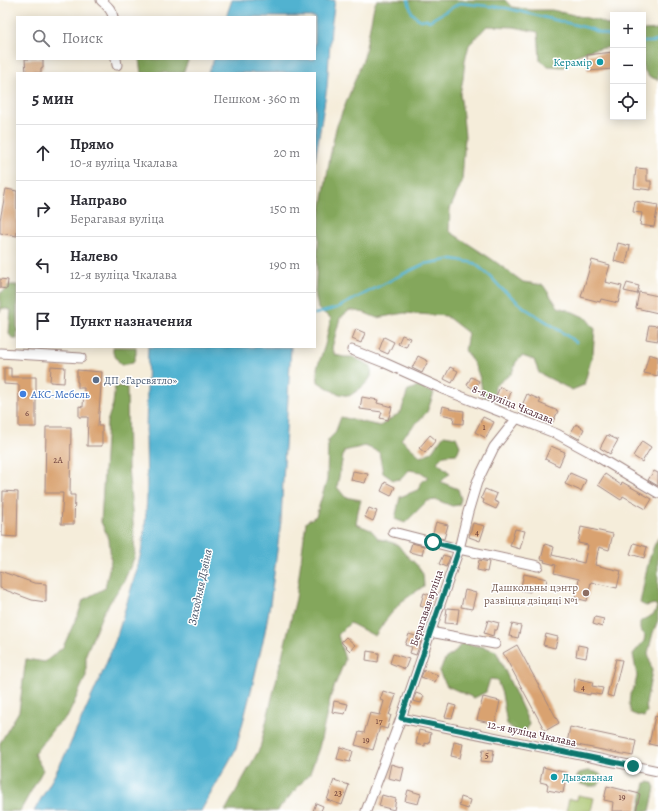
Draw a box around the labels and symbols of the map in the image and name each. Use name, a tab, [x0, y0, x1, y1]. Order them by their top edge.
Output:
place label: Керамір	[553, 55, 592, 70]
marker: Керамір	[595, 57, 605, 67]
place label: ДП «Гарсвятло»	[104, 373, 178, 388]
marker: ДП «Гарсвятло»	[91, 375, 101, 385]
street label: 8-я вуліца Чкалава	[470, 381, 557, 428]
place label: АКС-Мебель	[30, 387, 90, 402]
marker: АКС-Мебель	[18, 389, 28, 399]
house number: 6	[25, 407, 29, 419]
house number: 1	[482, 421, 486, 433]
house number: 2А	[53, 454, 64, 466]
house number: 4	[475, 526, 479, 538]
route start	[424, 533, 442, 551]
water label: Заходняя Дзвіна	[184, 547, 216, 627]
street label: Берагавая вуліца	[406, 567, 447, 648]
place label: Дашкольны цэнтр развіцця дзіцяці №1	[484, 580, 578, 608]
marker: Дашкольны цэнтр развіцця дзіцяці №1	[581, 588, 591, 598]
house number: 4	[581, 681, 585, 693]
house number: 17	[376, 715, 383, 727]
street label: 12-я вуліца Чкалава	[486, 717, 579, 750]
house number: 19	[362, 734, 370, 746]
house number: 5	[485, 749, 489, 761]
route end	[624, 757, 642, 775]
place label: Дызельная	[562, 770, 613, 785]
marker: Дызельная	[549, 772, 559, 782]
house number: 23	[334, 787, 342, 799]
house number: 19	[618, 791, 626, 803]

